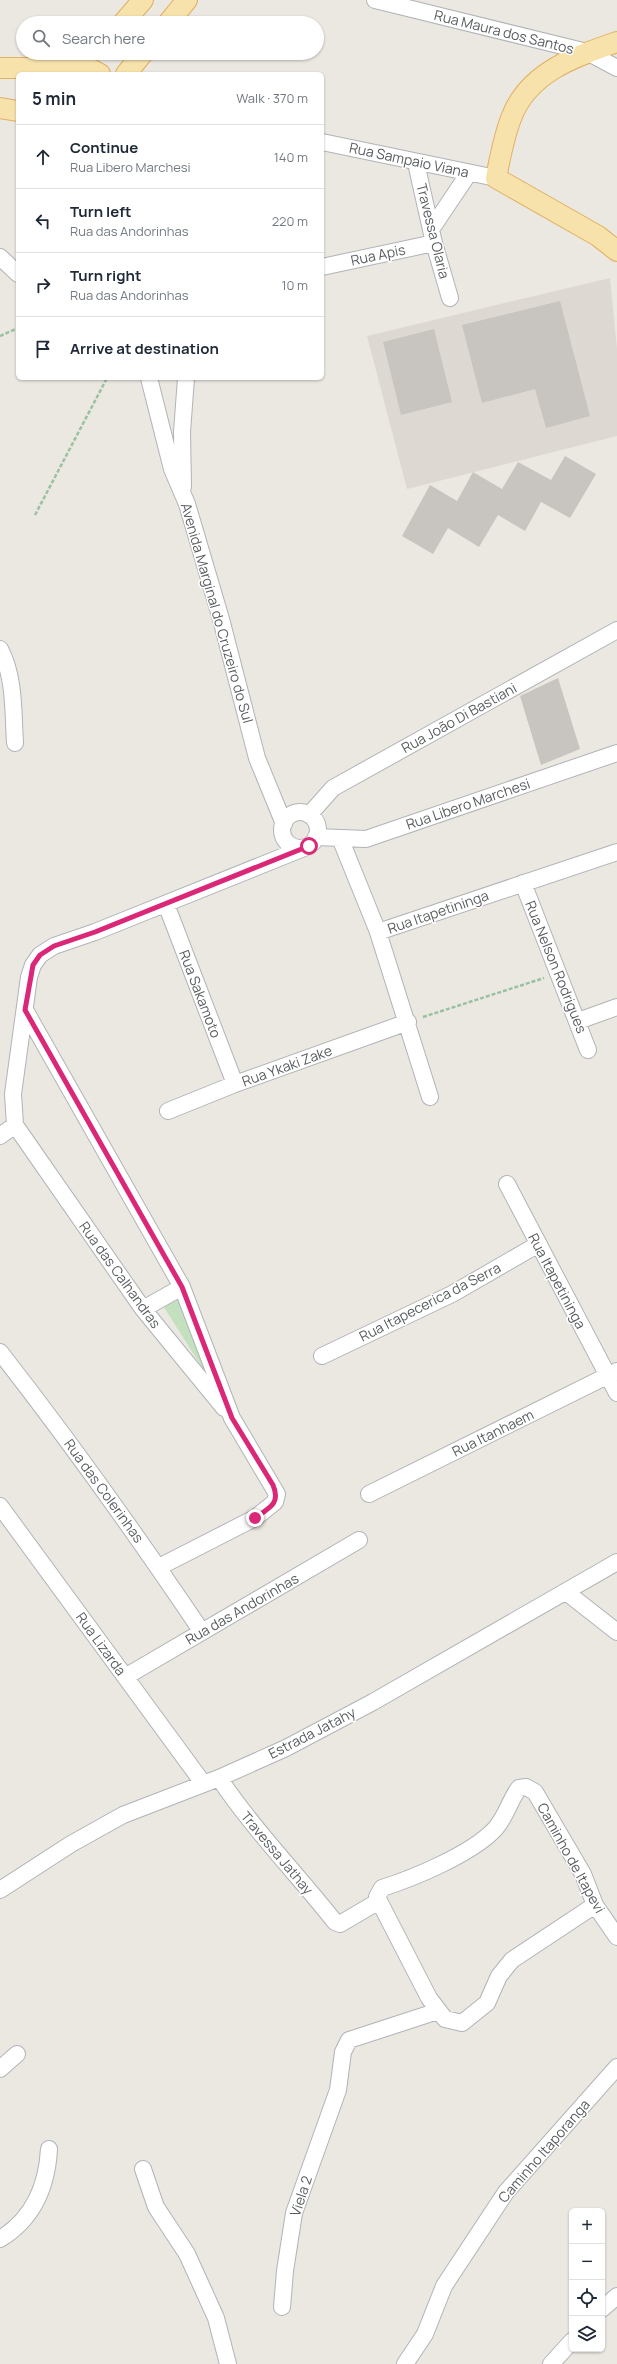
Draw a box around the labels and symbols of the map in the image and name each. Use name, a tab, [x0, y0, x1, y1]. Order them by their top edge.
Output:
street label: Rua Maura dos Santos	[432, 5, 576, 58]
street label: Rua Sampaio Viana	[348, 138, 471, 181]
street label: Travessa Olaria	[412, 181, 454, 280]
street label: Rua Apis	[349, 239, 407, 270]
street label: Avenida Marginal do Cruzeiro do Sul	[177, 501, 258, 725]
street label: Rua João Di Bastiani	[398, 678, 520, 757]
street label: Rua Libero Marchesi	[403, 773, 532, 834]
route start	[300, 837, 318, 855]
street label: Rua Itapetininga	[385, 885, 491, 938]
street label: Rua Nelson Rodrigues	[521, 898, 592, 1036]
street label: Rua Sakamoto	[175, 947, 226, 1040]
street label: Rua Ykaki Zake	[239, 1040, 335, 1091]
street label: Rua das Calhandras	[75, 1218, 166, 1332]
street label: Rua Itapetininga	[524, 1230, 591, 1332]
street label: Rua Itapecerica da Serra	[356, 1258, 504, 1346]
street label: Rua Itanhaem	[449, 1405, 537, 1461]
street label: Rua das Colerinhas	[60, 1435, 148, 1546]
route end	[246, 1509, 264, 1527]
street label: Rua das Andorinhas	[182, 1568, 302, 1649]
street label: Rua Lizarda	[72, 1608, 131, 1679]
street label: Estrada Jatahy	[265, 1702, 359, 1763]
street label: Caminho de Itapevi	[533, 1799, 610, 1916]
street label: Travessa Jathay	[237, 1807, 318, 1899]
street label: Caminho Itaporanga	[494, 2095, 594, 2206]
street label: Viela 2	[285, 2173, 316, 2218]

